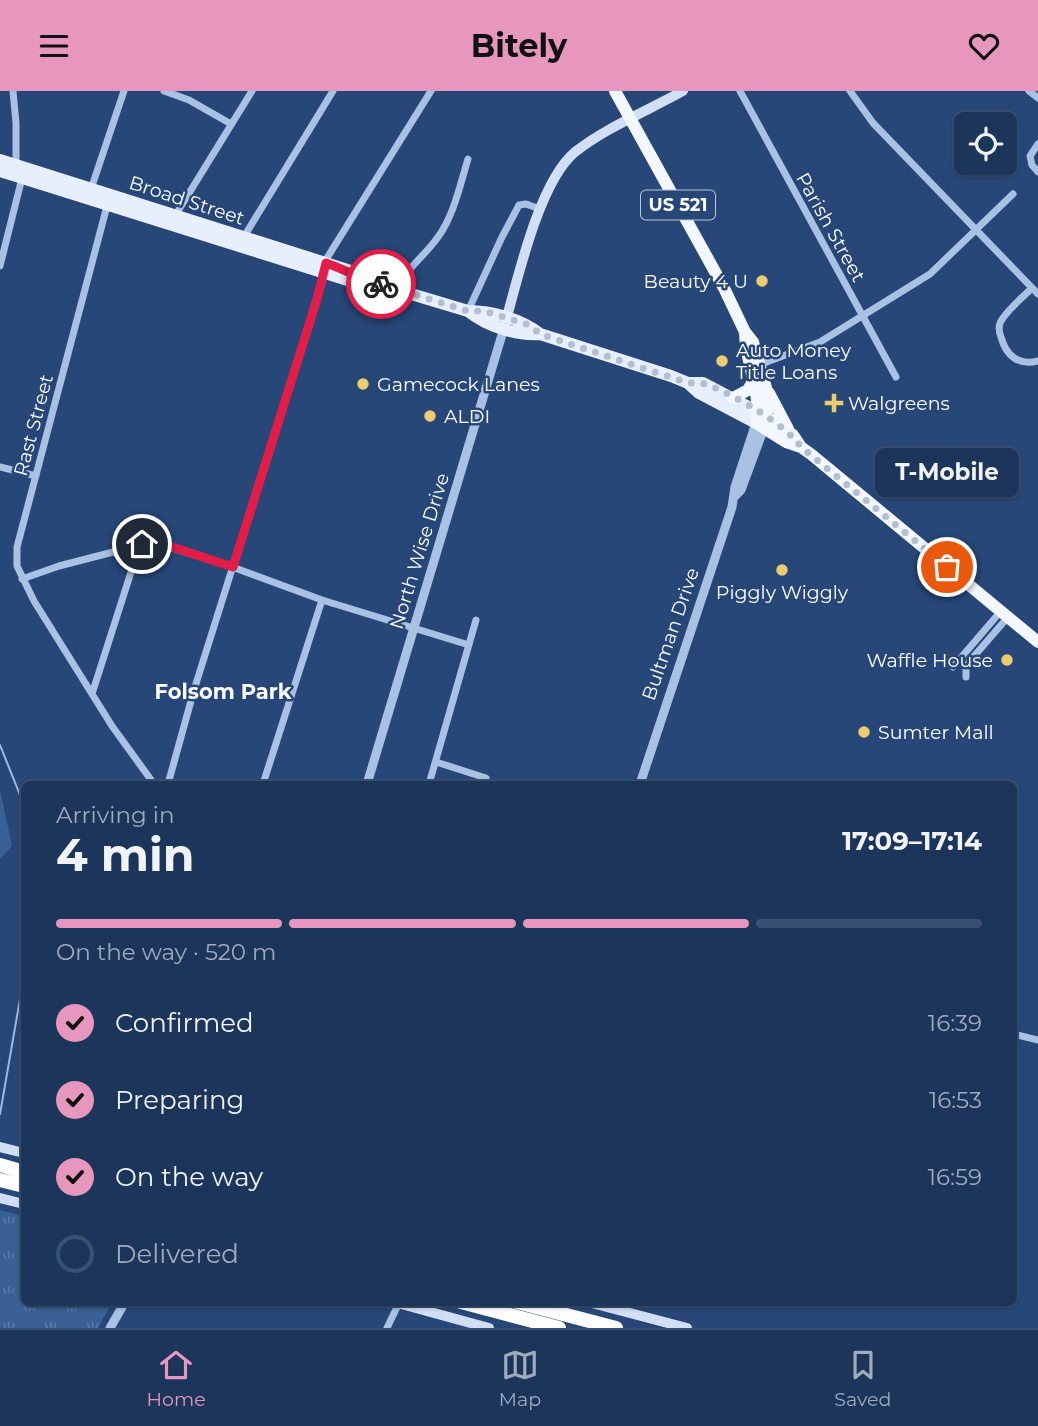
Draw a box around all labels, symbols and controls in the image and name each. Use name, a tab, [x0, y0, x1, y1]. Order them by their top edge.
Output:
text: Bitely	[471, 26, 567, 65]
icon: menu	[35, 27, 73, 65]
icon: heart	[965, 27, 1003, 65]
map controls	[954, 112, 1017, 175]
button: locate	[954, 112, 1017, 175]
street label: Parish Street	[791, 168, 870, 286]
street label: Broad Street	[126, 171, 248, 230]
road number: US 521	[641, 191, 715, 219]
courier	[346, 249, 416, 319]
icon: bike	[362, 265, 400, 303]
place label: Beauty 4 U	[644, 270, 748, 293]
marker: Beauty 4 U	[754, 273, 770, 289]
place label: Auto Money Title Loans	[736, 339, 852, 384]
marker: Auto Money Title Loans	[714, 353, 730, 369]
street label: Rast Street	[9, 372, 58, 478]
place label: Gamecock Lanes	[377, 373, 540, 396]
marker: Gamecock Lanes	[355, 376, 371, 392]
place label: Walgreens	[848, 392, 950, 415]
marker: Walgreens	[826, 395, 842, 411]
place label: ALDI	[444, 405, 490, 428]
marker: ALDI	[422, 408, 438, 424]
callout: T-Mobile	[875, 448, 1019, 497]
text: T-Mobile	[895, 458, 999, 486]
street label: North Wise Drive	[385, 470, 454, 632]
pin	[112, 514, 172, 574]
icon: home	[123, 525, 161, 563]
pin	[917, 537, 977, 597]
icon: bag	[928, 548, 966, 586]
marker: Piggly Wiggly	[774, 562, 790, 578]
street label: Bultman Drive	[637, 565, 704, 703]
place label: Piggly Wiggly	[716, 581, 849, 604]
place label: Waffle House	[866, 649, 993, 672]
marker: Waffle House	[999, 652, 1015, 668]
district label: Folsom Park	[155, 679, 292, 704]
place label: Sumter Mall	[878, 721, 994, 744]
marker: Sumter Mall	[856, 724, 872, 740]
text: Arriving in	[56, 801, 175, 829]
text: 17:09–17:14	[842, 825, 982, 857]
text: 4 min	[56, 826, 195, 883]
text: On the way · 520 m	[56, 938, 276, 966]
icon: check	[56, 1004, 94, 1042]
text: Confirmed	[115, 1007, 254, 1039]
text: 16:39	[928, 1009, 982, 1037]
icon: check	[56, 1081, 94, 1119]
text: Preparing	[115, 1084, 244, 1116]
text: 16:53	[929, 1086, 982, 1114]
icon: check	[56, 1158, 94, 1196]
text: On the way	[115, 1161, 263, 1193]
text: 16:59	[928, 1163, 982, 1191]
text: Delivered	[115, 1238, 239, 1270]
tab: Home	[147, 1346, 206, 1411]
tab: Map	[499, 1346, 541, 1411]
tab: Saved	[834, 1346, 891, 1411]

